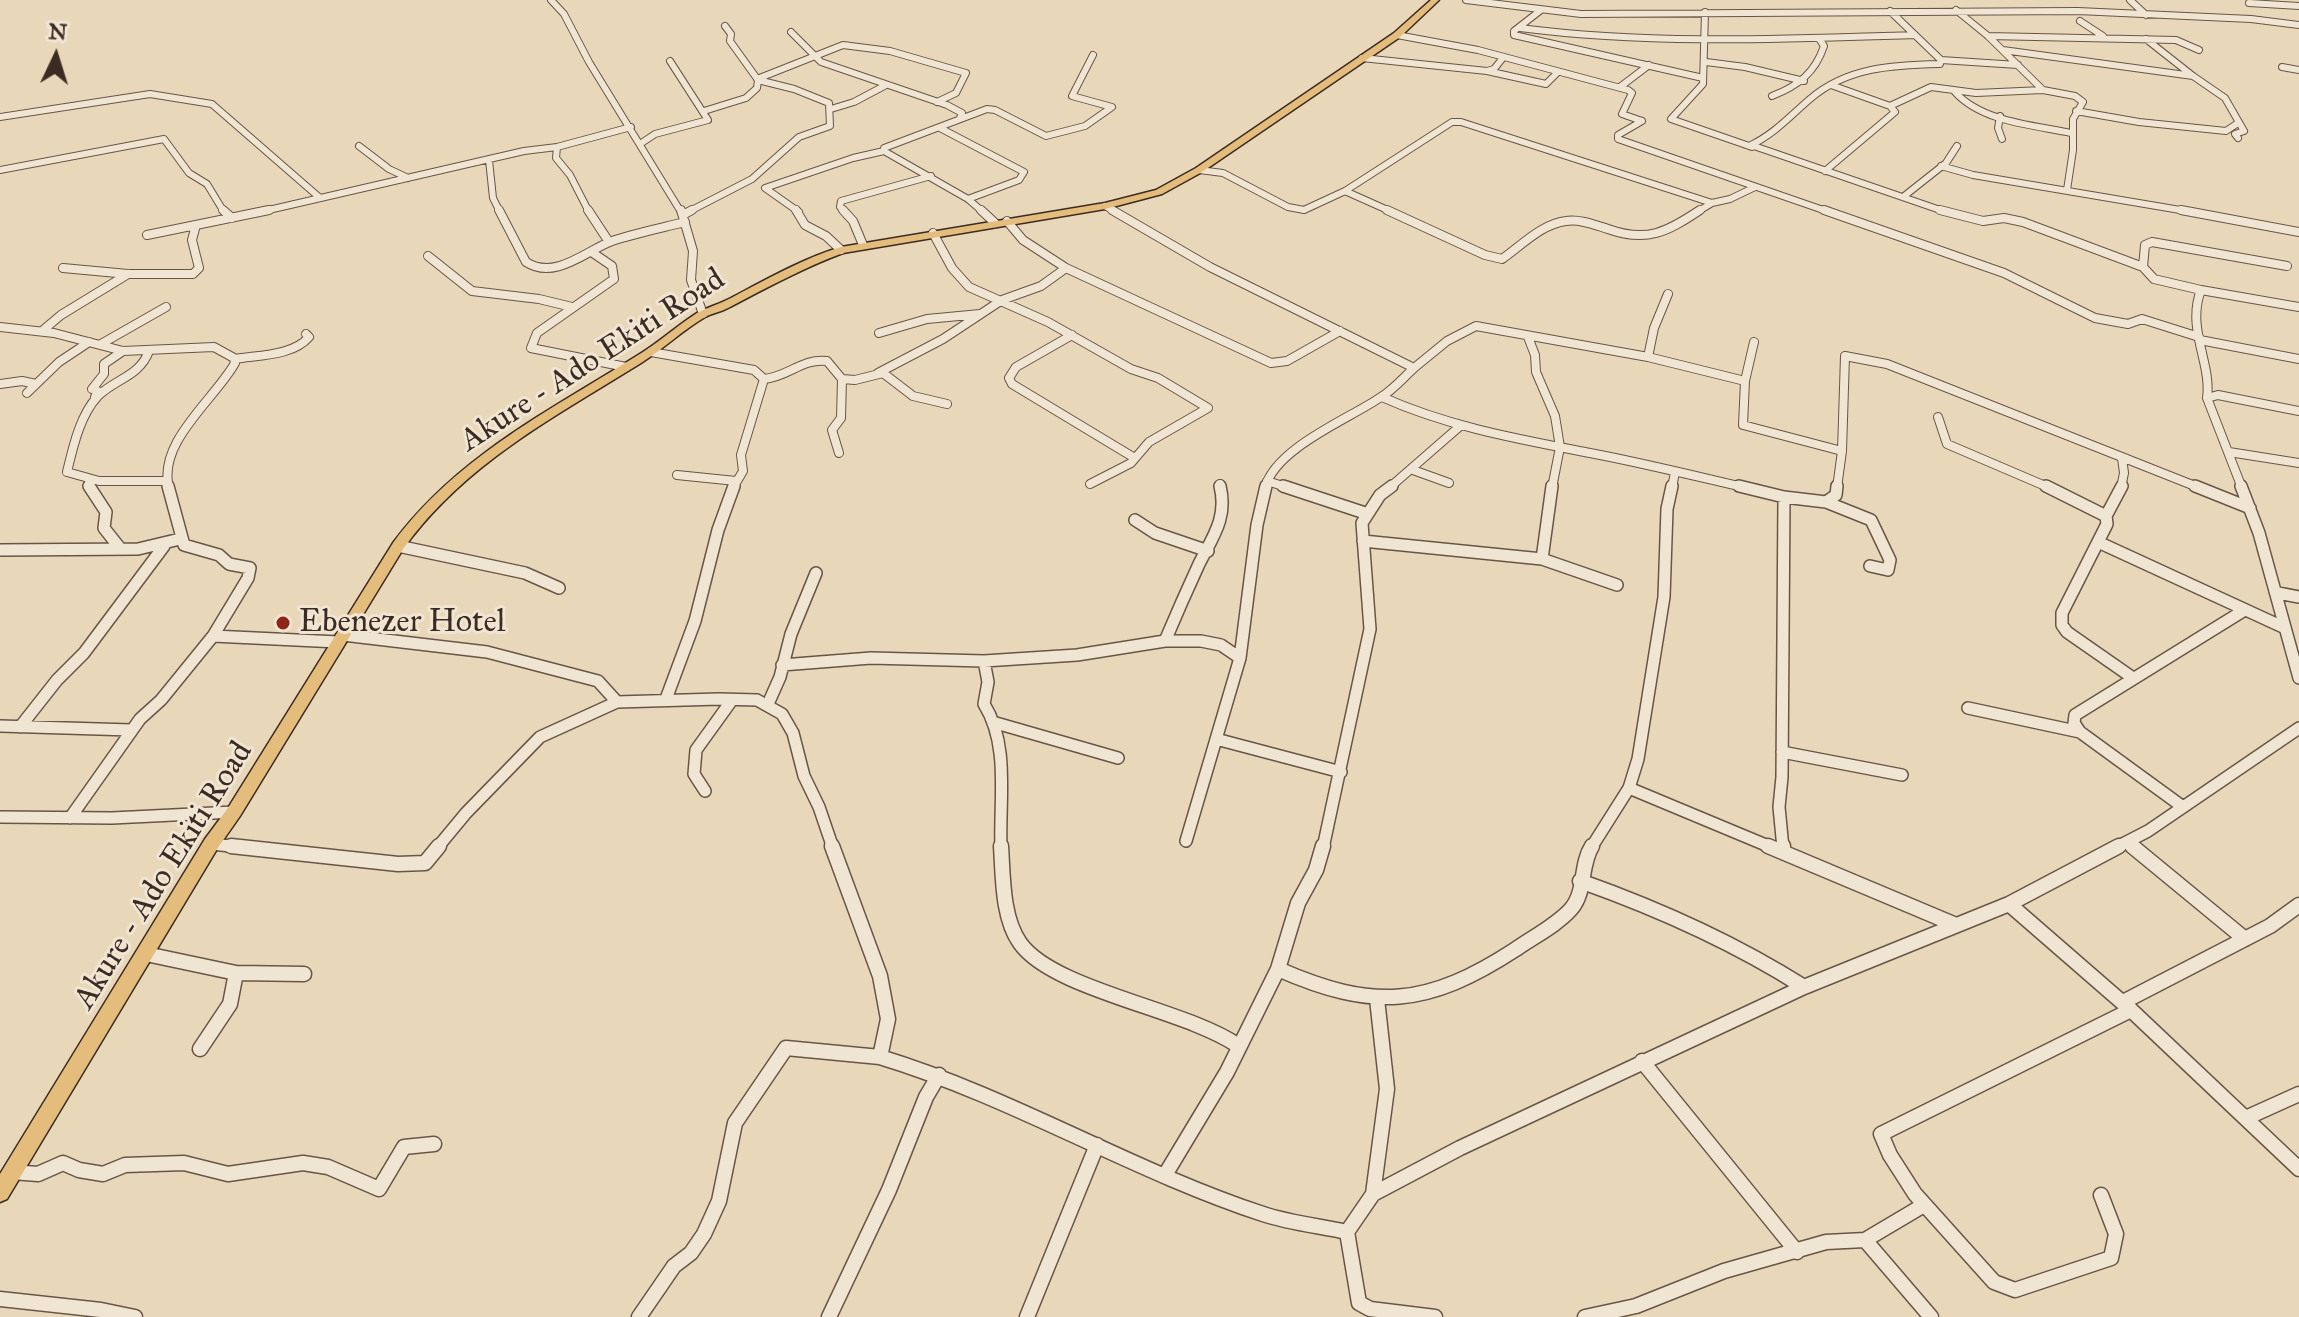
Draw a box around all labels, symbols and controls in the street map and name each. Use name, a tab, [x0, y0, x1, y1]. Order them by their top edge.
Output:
north arrow	[16, 16, 96, 96]
text: N	[47, 17, 68, 46]
street label: Akure - Ado Ekiti Road	[453, 261, 733, 461]
place label: Ebenezer Hotel	[299, 604, 505, 642]
marker: Ebenezer Hotel	[274, 614, 292, 632]
street label: Akure - Ado Ekiti Road	[66, 735, 262, 1017]

